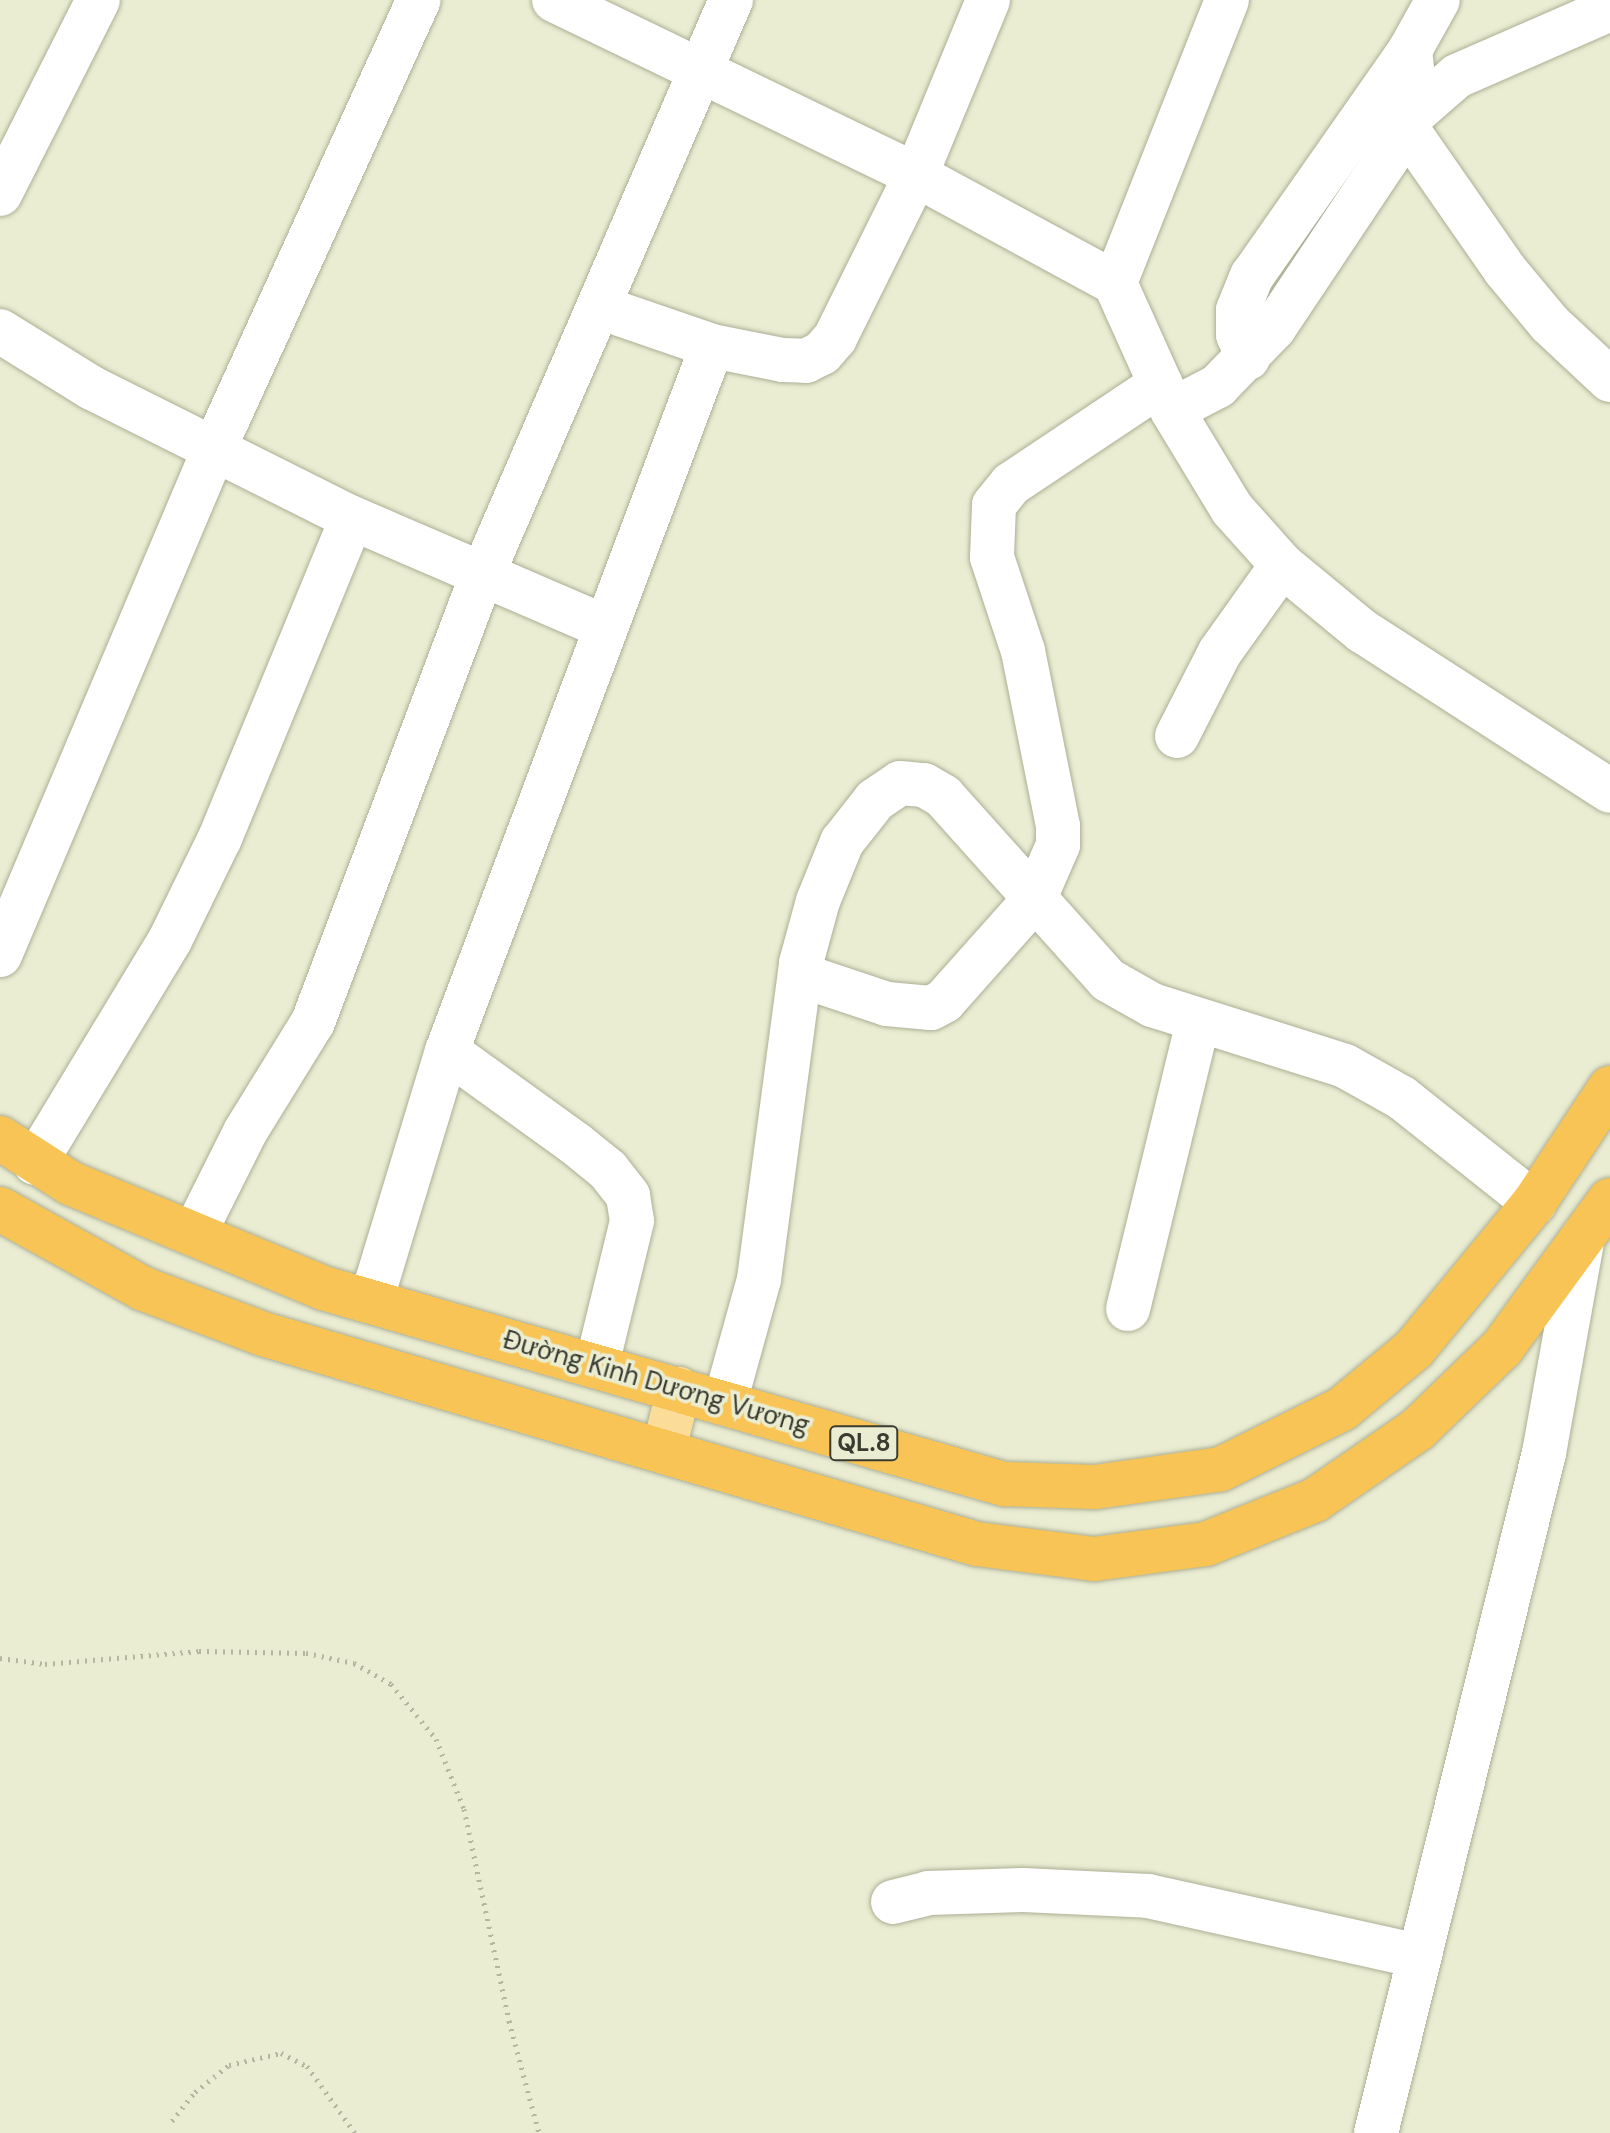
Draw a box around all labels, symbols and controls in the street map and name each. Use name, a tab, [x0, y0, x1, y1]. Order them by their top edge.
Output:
street label: Đường Kinh Dương Vương	[499, 1324, 813, 1442]
road number: QL.8	[828, 1423, 900, 1463]

